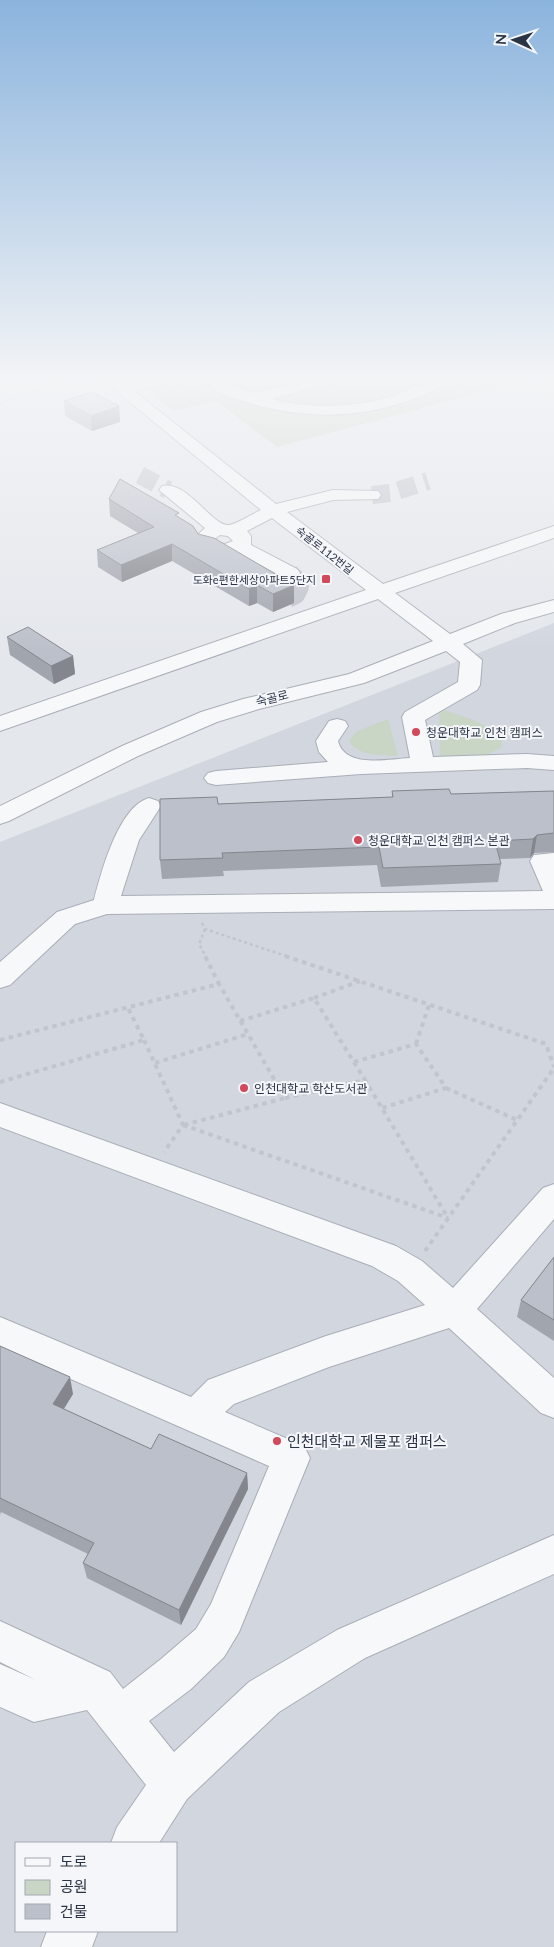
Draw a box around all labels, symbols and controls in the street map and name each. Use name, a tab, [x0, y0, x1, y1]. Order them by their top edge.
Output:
north arrow	[489, 15, 539, 65]
text: N	[492, 33, 509, 45]
street label: 숙골로112번길	[294, 523, 356, 577]
place label: 도화e편한세상아파트5단지	[192, 573, 316, 586]
marker: 도화e편한세상아파트5단지	[320, 573, 332, 585]
street label: 숙골로	[254, 687, 290, 709]
place label: 청운대학교 인천 캠퍼스	[426, 725, 543, 740]
marker: 청운대학교 인천 캠퍼스	[410, 726, 422, 738]
place label: 청운대학교 인천 캠퍼스 본관	[368, 833, 510, 848]
marker: 청운대학교 인천 캠퍼스 본관	[352, 834, 364, 846]
place label: 인천대학교 학산도서관	[254, 1081, 367, 1096]
marker: 인천대학교 학산도서관	[238, 1082, 250, 1094]
place label: 인천대학교 제물포 캠퍼스	[287, 1432, 447, 1450]
marker: 인천대학교 제물포 캠퍼스	[271, 1435, 283, 1447]
legend	[15, 1842, 178, 1932]
text: 도로	[60, 1852, 88, 1870]
text: 공원	[60, 1877, 88, 1895]
text: 건물	[60, 1902, 88, 1920]

